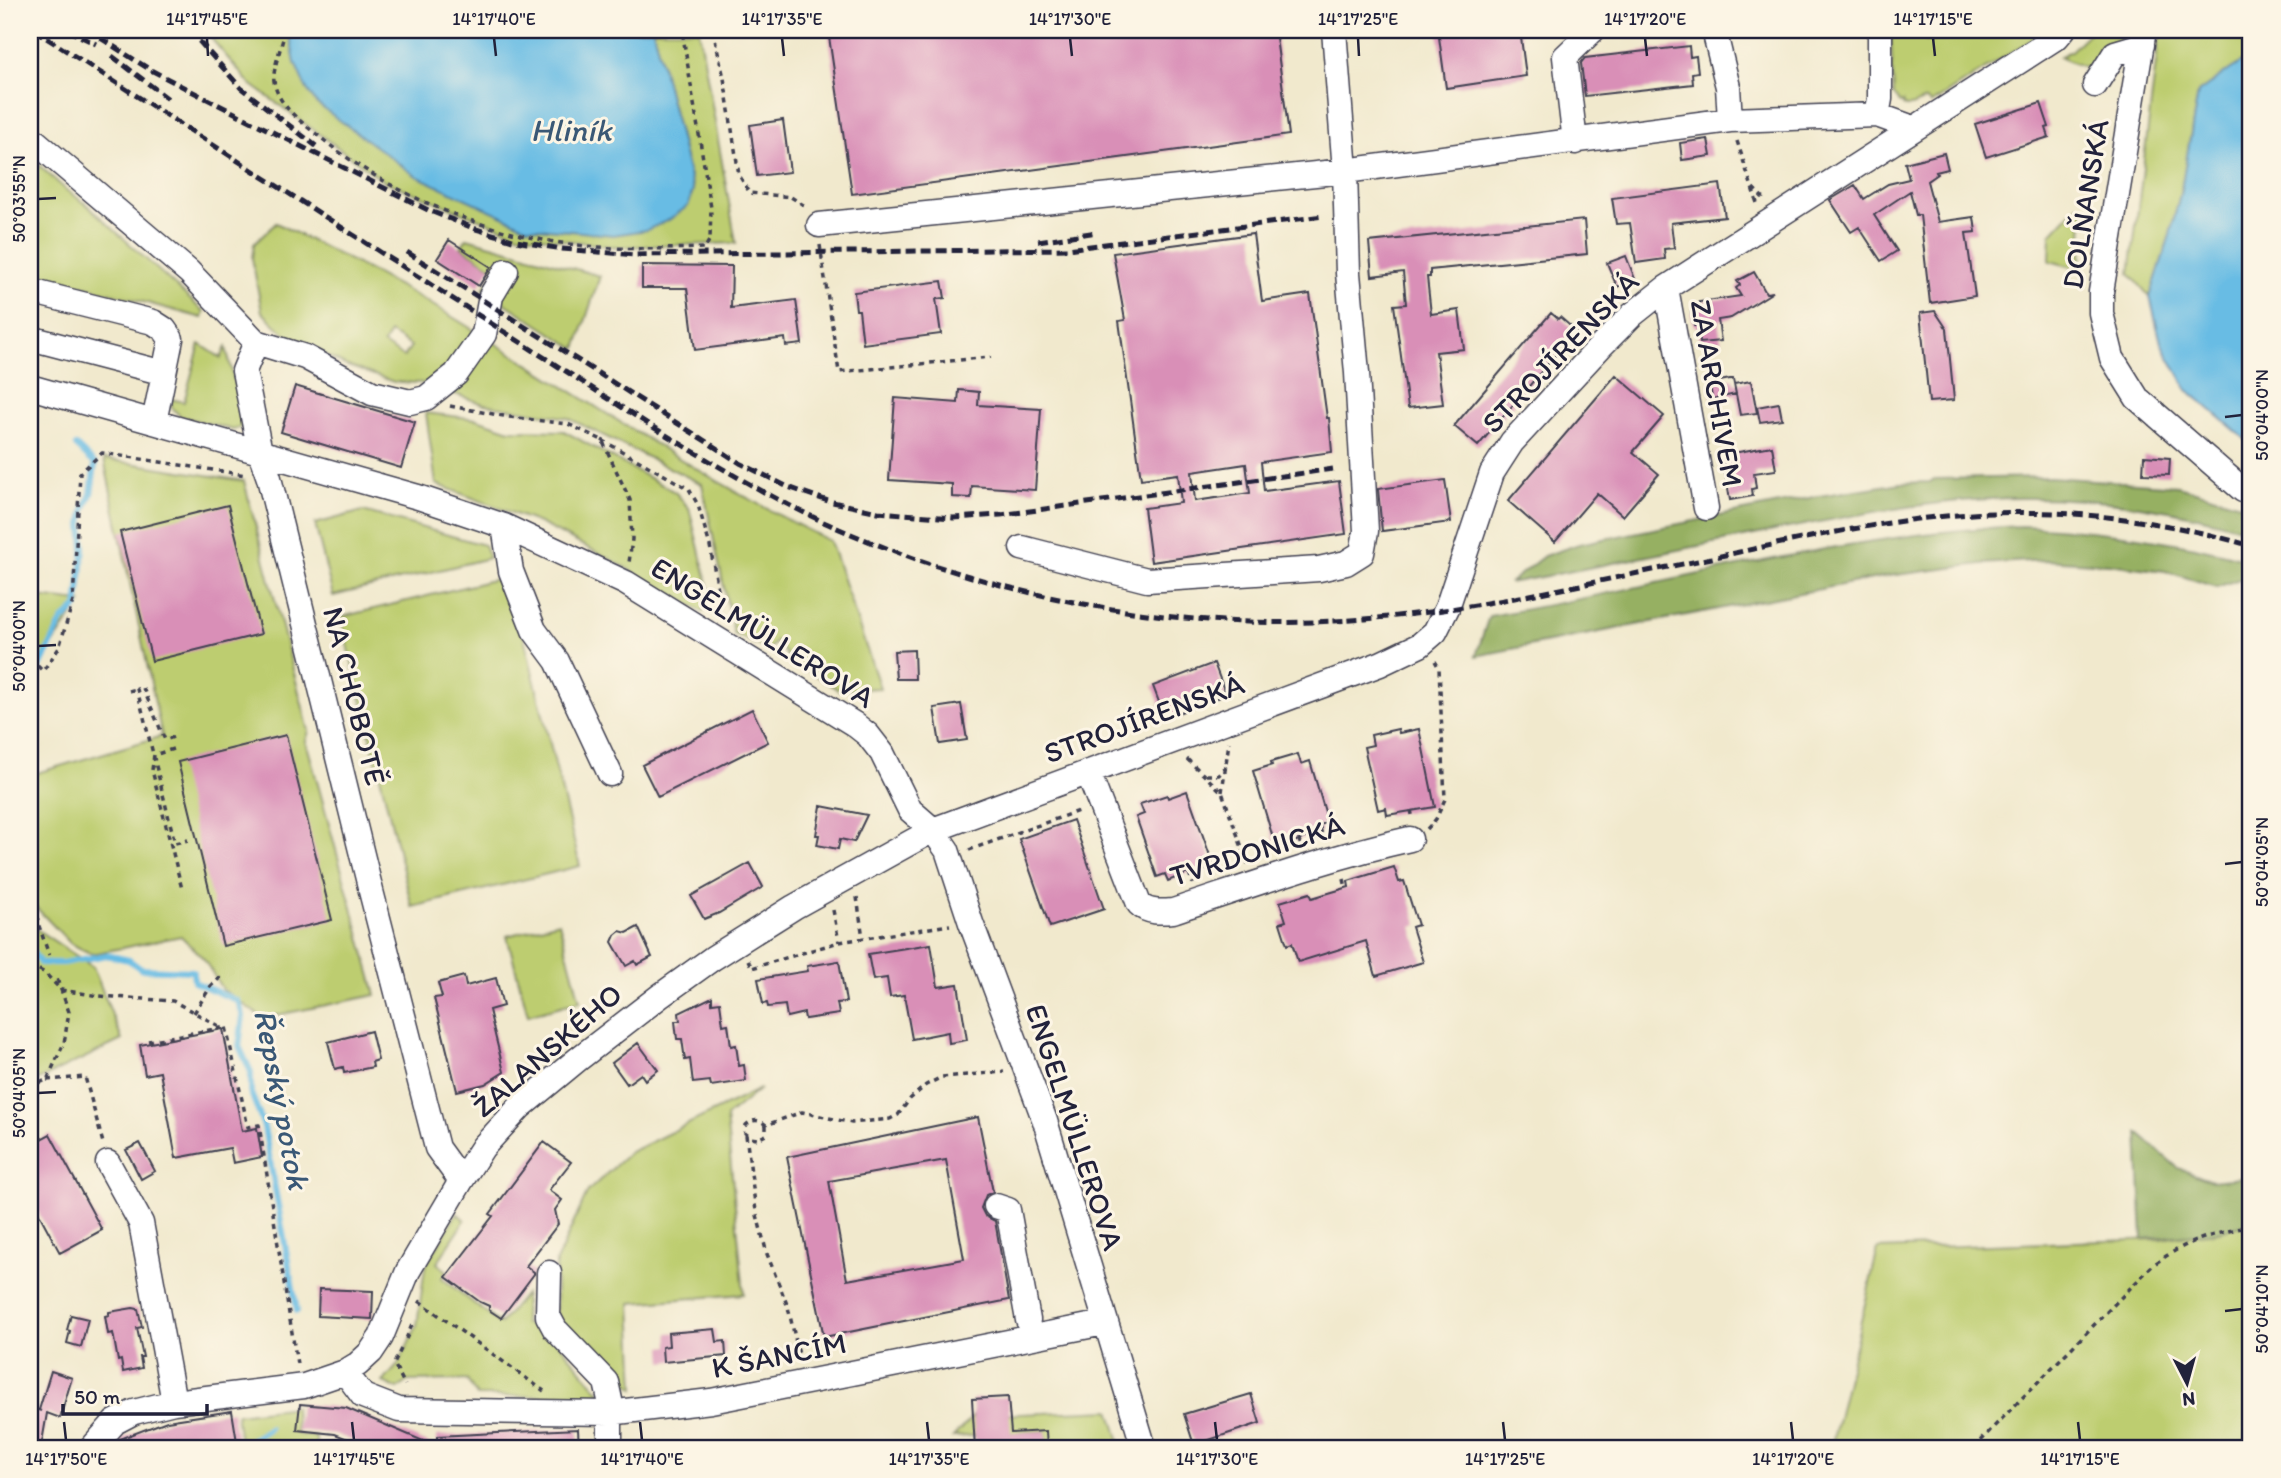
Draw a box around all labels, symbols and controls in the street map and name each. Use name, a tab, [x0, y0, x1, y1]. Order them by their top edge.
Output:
text: 14°17'45"E	[166, 8, 248, 30]
text: 14°17'40"E	[452, 8, 536, 30]
text: 14°17'35"E	[742, 8, 823, 30]
text: 14°17'30"E	[1029, 8, 1111, 30]
text: 14°17'25"E	[1318, 8, 1398, 30]
text: 14°17'20"E	[1604, 8, 1686, 30]
text: 14°17'15"E	[1893, 8, 1973, 30]
water label: Hliník	[530, 111, 613, 149]
street label: DOLŇANSKÁ	[2053, 117, 2117, 291]
text: 50°03'55"N	[8, 155, 30, 243]
street label: STROJÍRENSKÁ	[1474, 264, 1646, 440]
street label: ZA ARCHIVEM	[1682, 296, 1752, 490]
text: 50°04'00"N	[2251, 369, 2273, 461]
street label: ENGELMÜLLEROVA	[644, 548, 882, 716]
text: 50°04'00"N	[8, 600, 30, 692]
street label: NA CHOBOTĚ	[315, 603, 395, 789]
street label: STROJÍRENSKÁ	[1039, 665, 1249, 771]
street label: TVRDONICKÁ	[1165, 806, 1349, 894]
text: 50°04'05"N	[2251, 817, 2273, 907]
street label: ŽALANSKÉHO	[465, 975, 629, 1125]
street label: ENGELMÜLLEROVA	[1018, 999, 1132, 1255]
water label: Řepský potok	[246, 1006, 318, 1194]
text: 50°04'05"N	[8, 1048, 30, 1138]
text: 50°04'10"N	[2251, 1264, 2273, 1354]
street label: K ŠANCÍM	[709, 1324, 849, 1386]
north arrow	[2152, 1348, 2222, 1418]
scale bar	[63, 1373, 206, 1417]
text: 50 m	[74, 1384, 121, 1409]
text: N	[2181, 1387, 2196, 1412]
text: 14°17'50"E	[25, 1448, 107, 1470]
text: 14°17'45"E	[313, 1448, 395, 1470]
text: 14°17'40"E	[600, 1448, 684, 1470]
text: 14°17'35"E	[889, 1448, 970, 1470]
text: 14°17'30"E	[1176, 1448, 1258, 1470]
text: 14°17'25"E	[1465, 1448, 1545, 1470]
text: 14°17'20"E	[1752, 1448, 1834, 1470]
text: 14°17'15"E	[2040, 1448, 2120, 1470]

